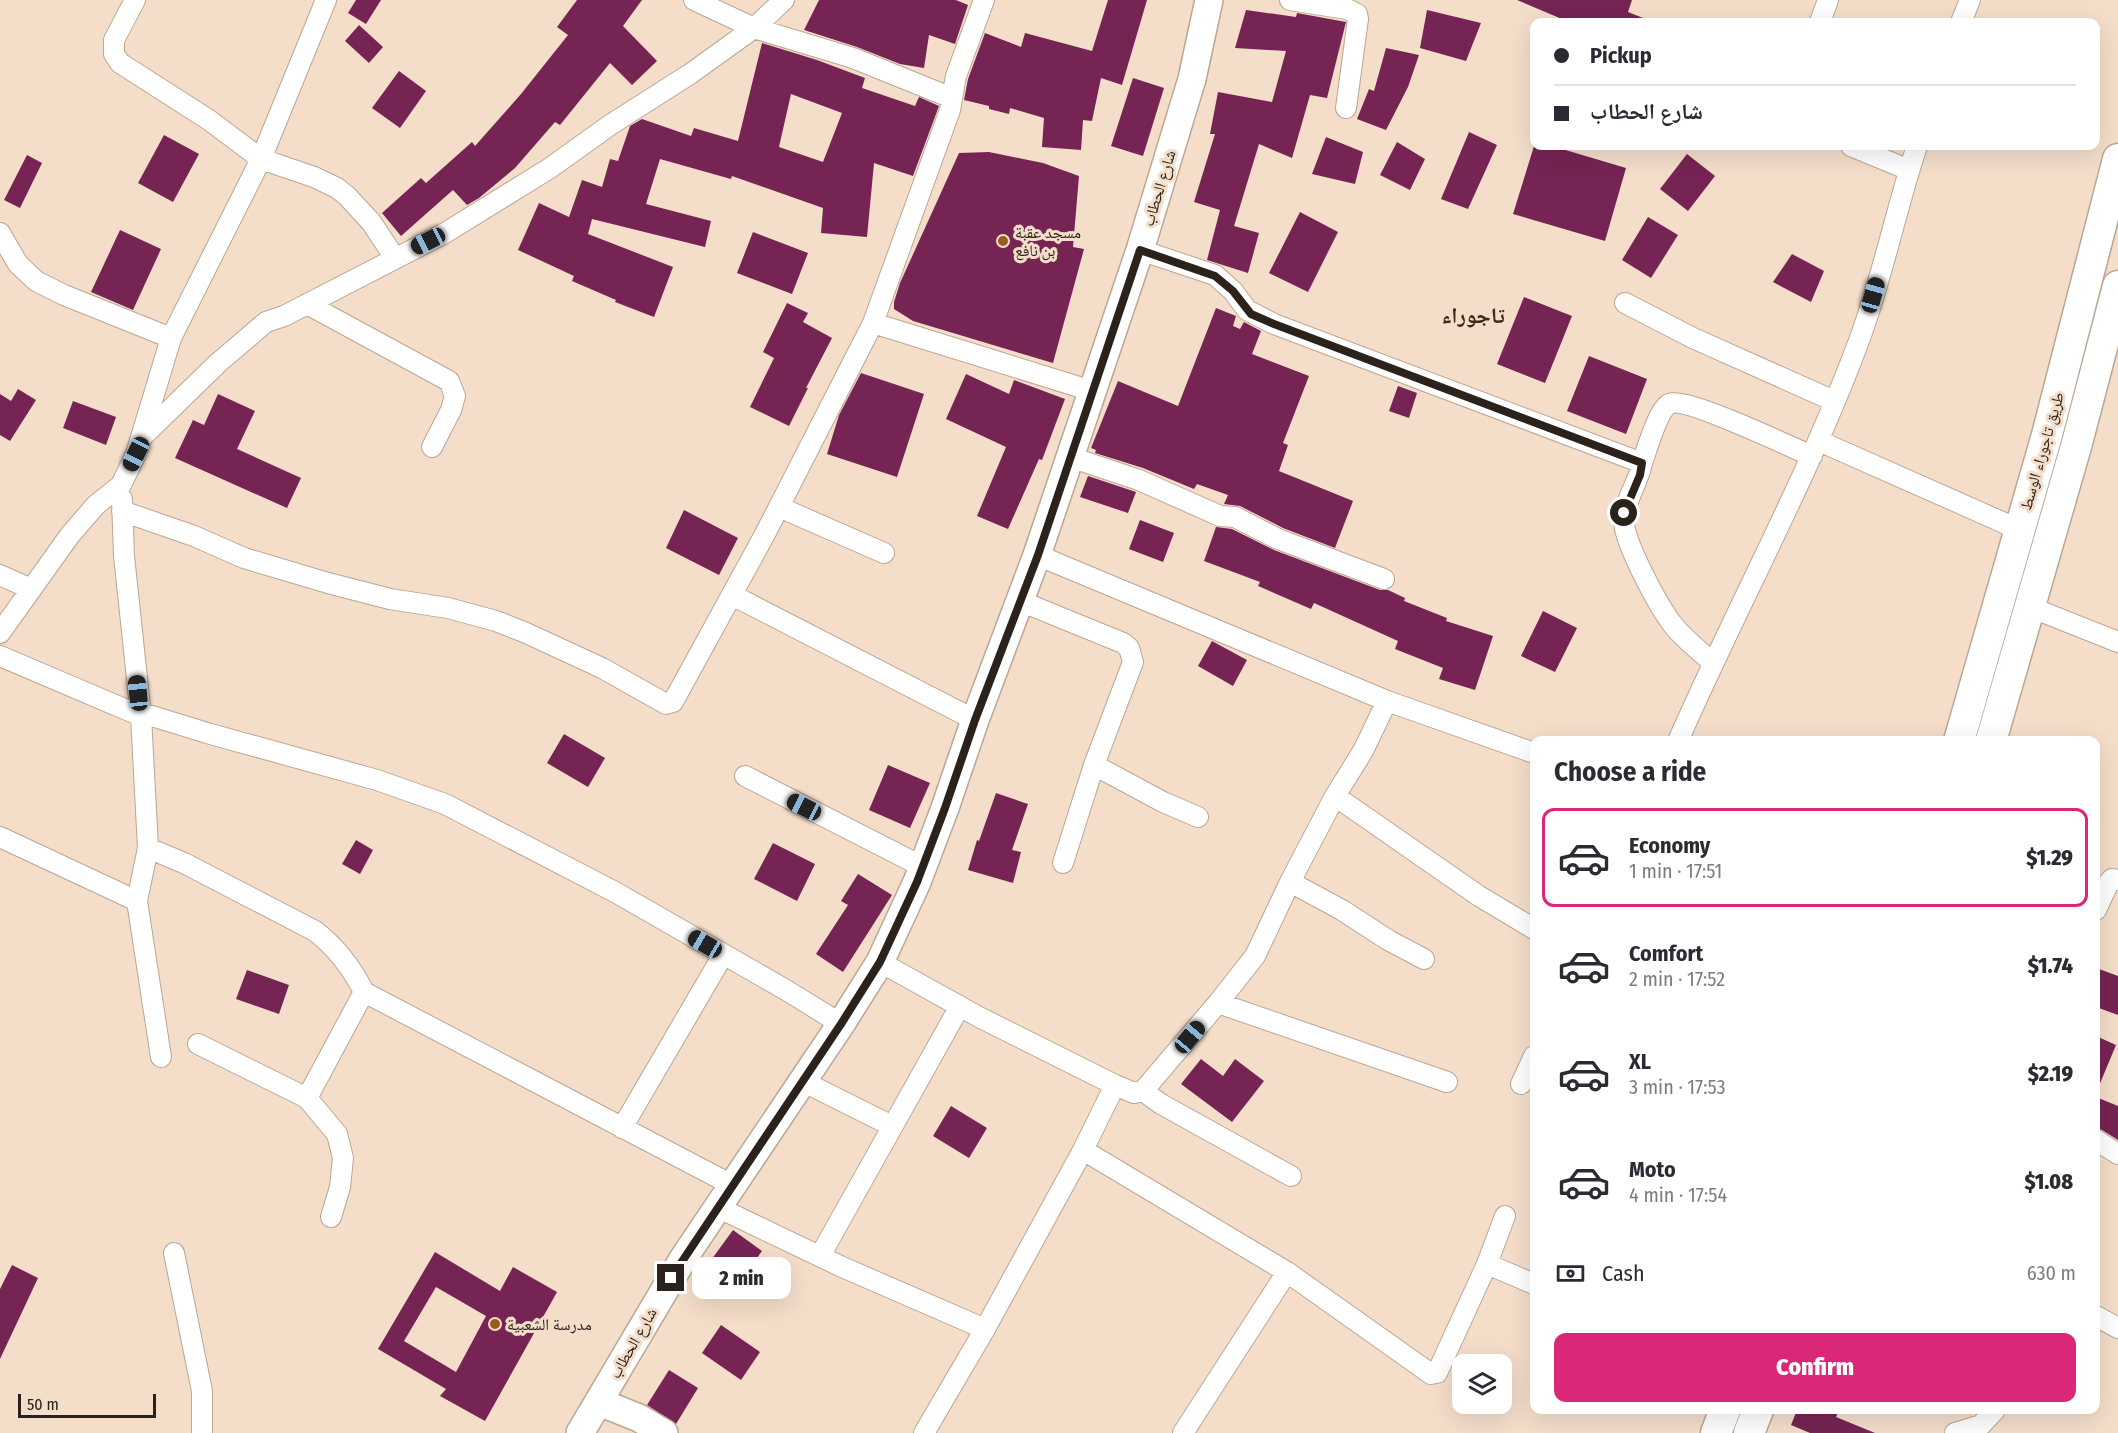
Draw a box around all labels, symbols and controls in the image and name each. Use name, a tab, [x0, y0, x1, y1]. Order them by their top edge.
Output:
text: Pickup	[1590, 42, 1652, 69]
text: شارع الحطاب	[1590, 98, 1703, 125]
street label: شارع الحطاب	[1138, 148, 1181, 229]
place label: مسجد عقبة بن نافع	[1015, 223, 1081, 261]
car	[408, 225, 448, 257]
marker: مسجد عقبة بن نافع	[996, 234, 1010, 248]
car	[1859, 275, 1887, 315]
district label: تاجوراء	[1441, 302, 1505, 329]
street label: طريق تاجوراء الوسط	[2016, 390, 2069, 513]
car	[120, 434, 152, 474]
route start	[1610, 499, 1637, 526]
car	[127, 674, 149, 712]
text: Choose a ride	[1554, 756, 1706, 788]
car	[784, 791, 824, 823]
icon: car	[1557, 831, 1611, 885]
text: Economy	[1629, 832, 1710, 859]
text: $1.29	[2026, 844, 2073, 871]
text: 1 min · 17:51	[1629, 859, 1722, 883]
car	[685, 927, 725, 961]
icon: car	[1557, 939, 1611, 993]
text: Comfort	[1629, 940, 1703, 967]
text: $1.74	[2028, 952, 2073, 979]
text: 2 min · 17:52	[1629, 967, 1725, 991]
car	[1172, 1017, 1208, 1057]
icon: car	[1557, 1047, 1611, 1101]
text: XL	[1629, 1048, 1651, 1075]
text: $2.19	[2028, 1060, 2073, 1087]
text: 3 min · 17:53	[1629, 1075, 1726, 1099]
icon: car	[1557, 1155, 1611, 1209]
text: Moto	[1629, 1156, 1676, 1183]
text: $1.08	[2024, 1168, 2073, 1195]
text: 4 min · 17:54	[1629, 1183, 1727, 1207]
callout: 2 min	[692, 1257, 791, 1299]
icon: cash	[1554, 1257, 1587, 1290]
text: Cash	[1602, 1260, 1645, 1287]
text: 630 m	[2027, 1261, 2076, 1285]
route end	[657, 1264, 684, 1291]
text: 2 min	[719, 1266, 764, 1290]
street label: شارع الحطاب	[605, 1304, 662, 1382]
place label: مدرسة الشعبية	[507, 1315, 592, 1334]
marker: مدرسة الشعبية	[488, 1317, 502, 1331]
button: Confirm	[1554, 1333, 2076, 1402]
map controls	[1452, 1354, 1512, 1414]
button: layers	[1452, 1354, 1512, 1414]
scale bar	[18, 1391, 156, 1418]
text: 50 m	[27, 1395, 59, 1414]

